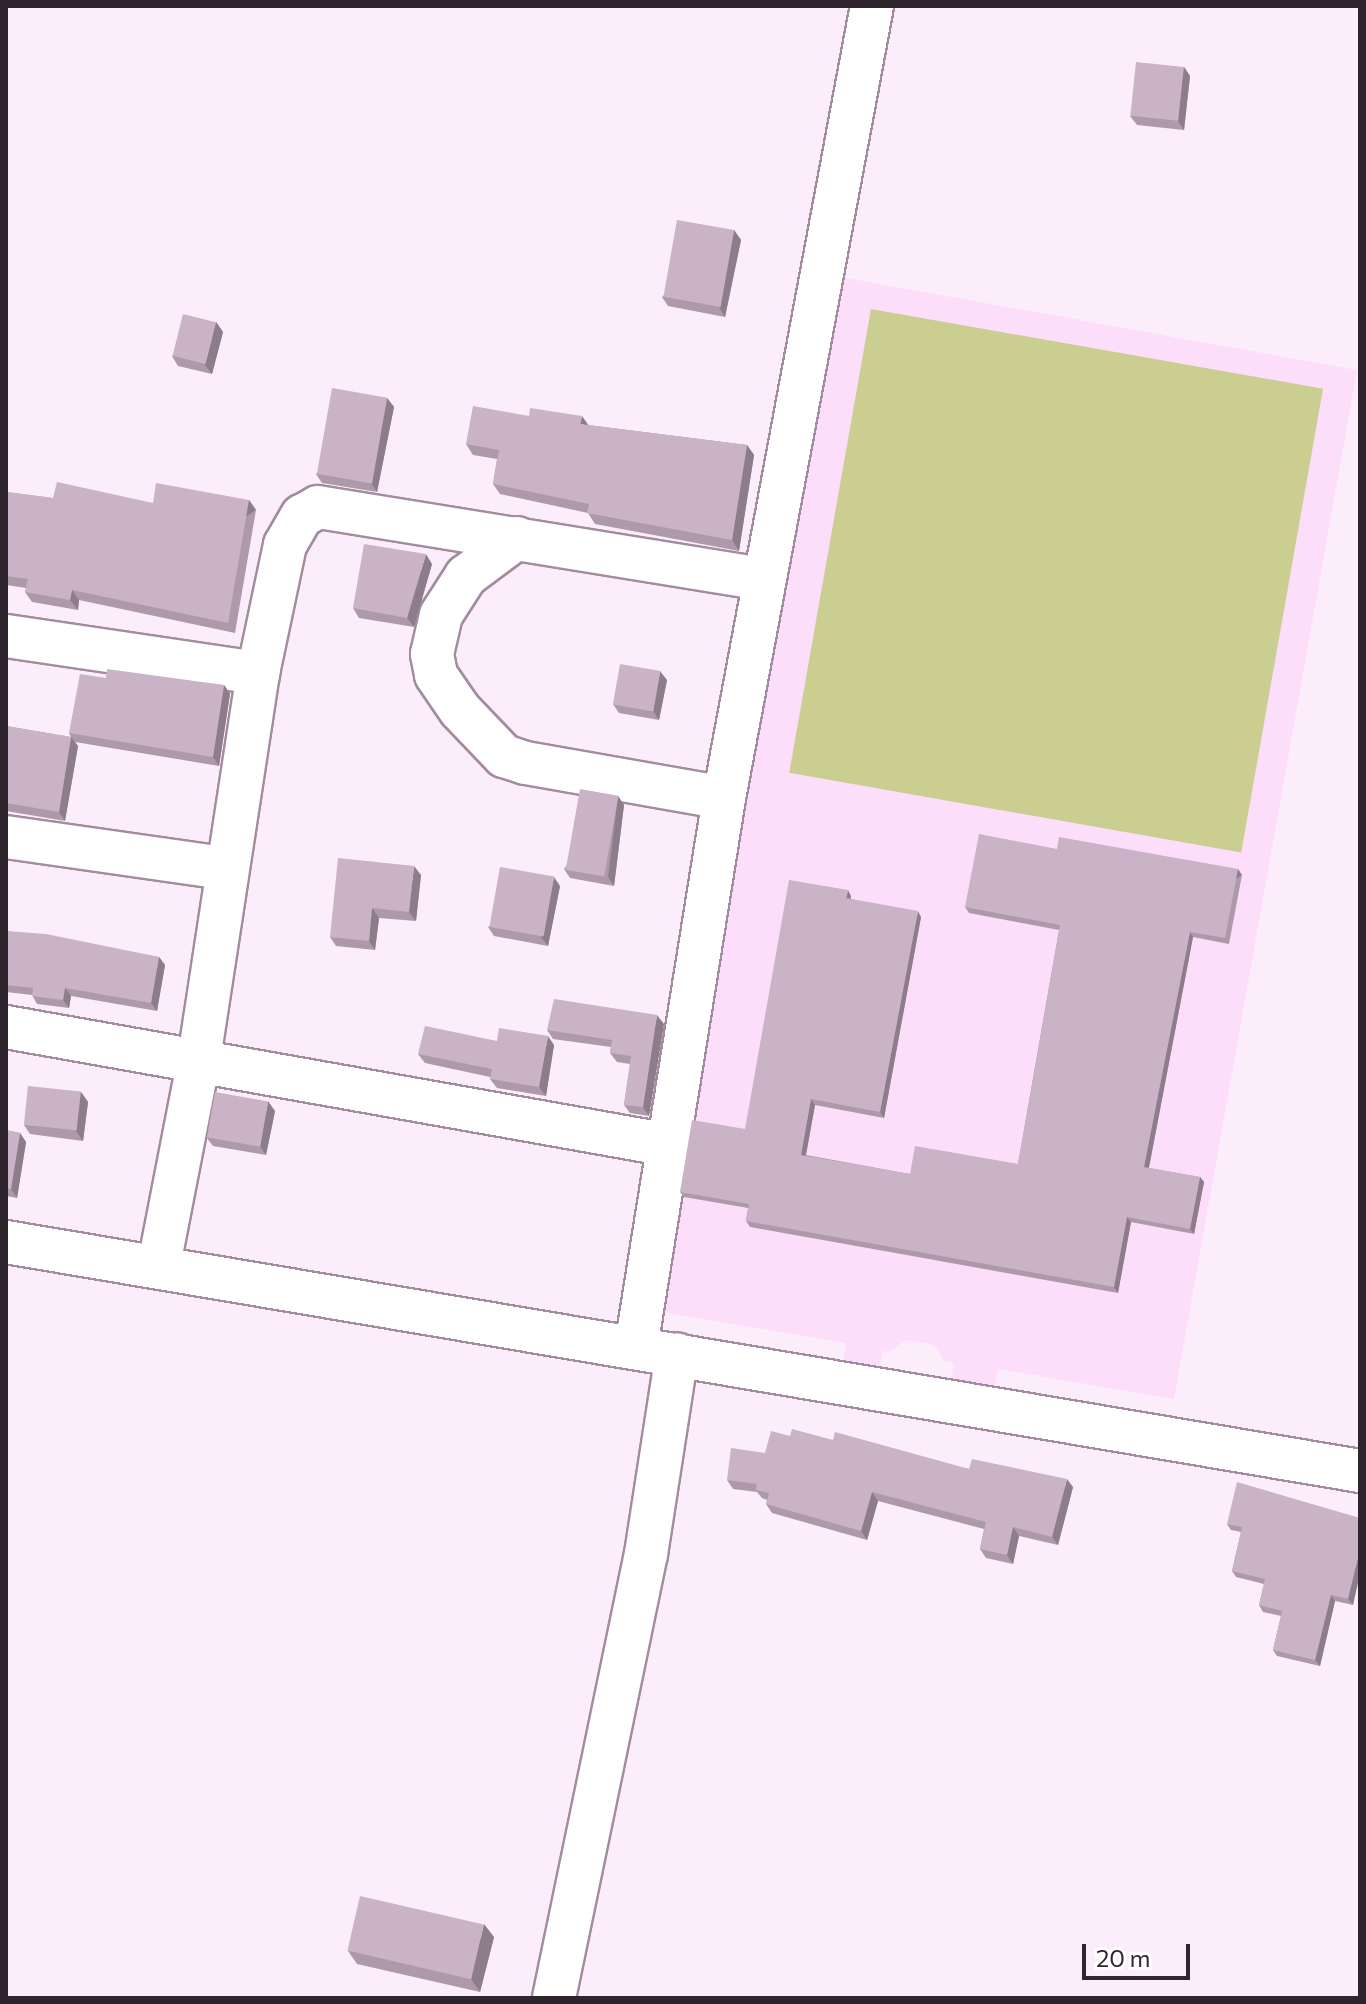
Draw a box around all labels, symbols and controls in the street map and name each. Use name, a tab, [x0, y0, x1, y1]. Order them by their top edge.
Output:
scale bar	[1086, 1928, 1194, 1978]
text: 20 m	[1096, 1943, 1150, 1972]

